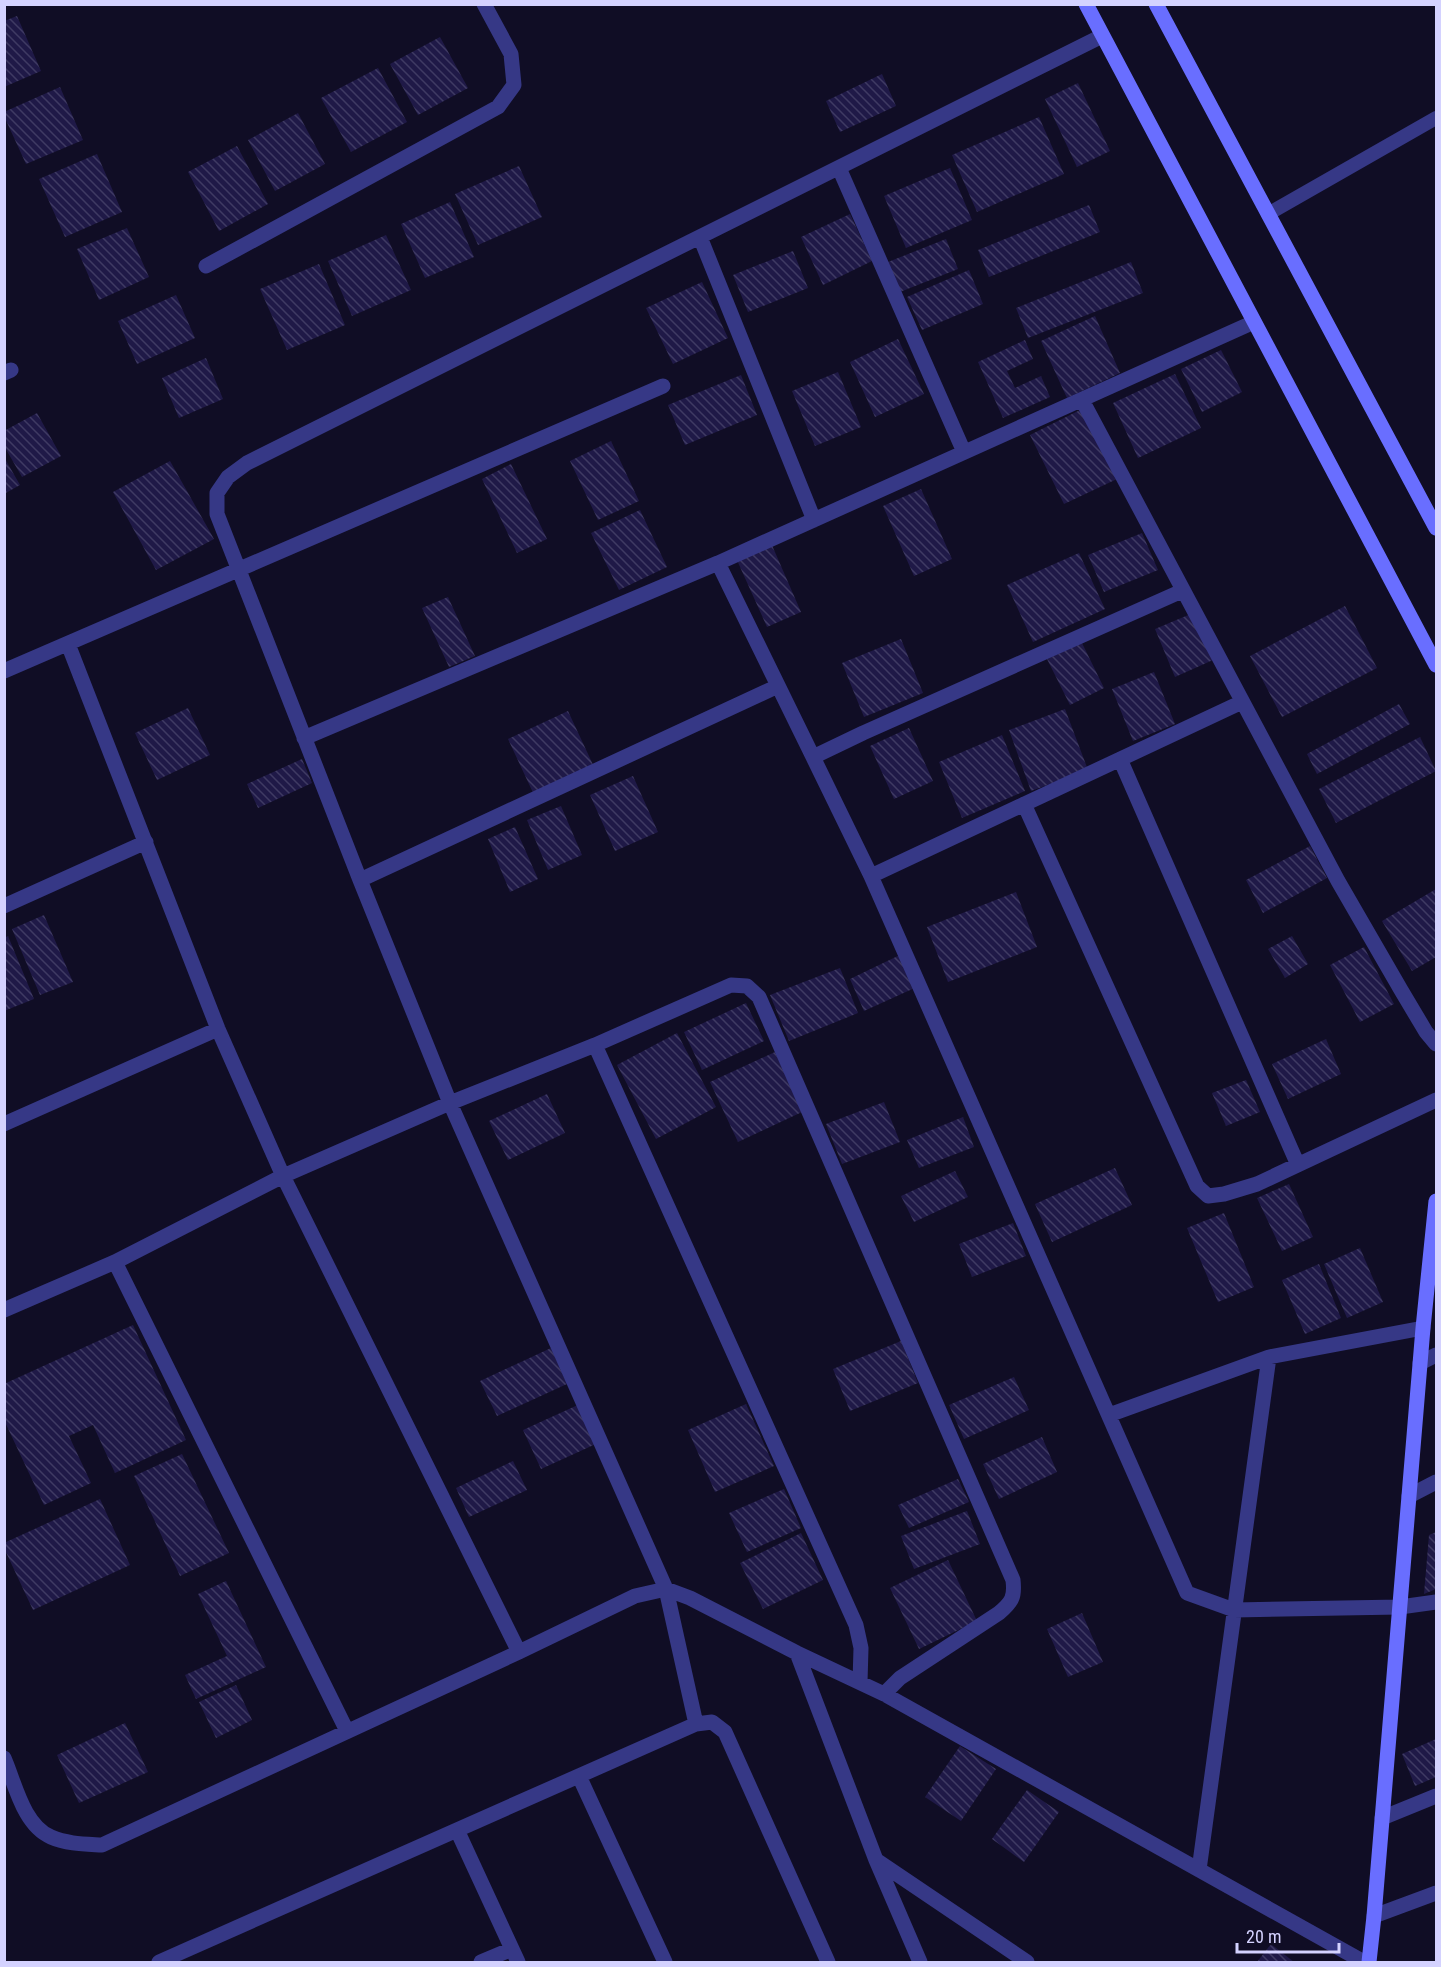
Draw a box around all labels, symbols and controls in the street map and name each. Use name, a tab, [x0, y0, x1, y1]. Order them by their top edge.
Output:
scale bar	[1237, 1916, 1339, 1954]
text: 20 m	[1246, 1926, 1281, 1947]

